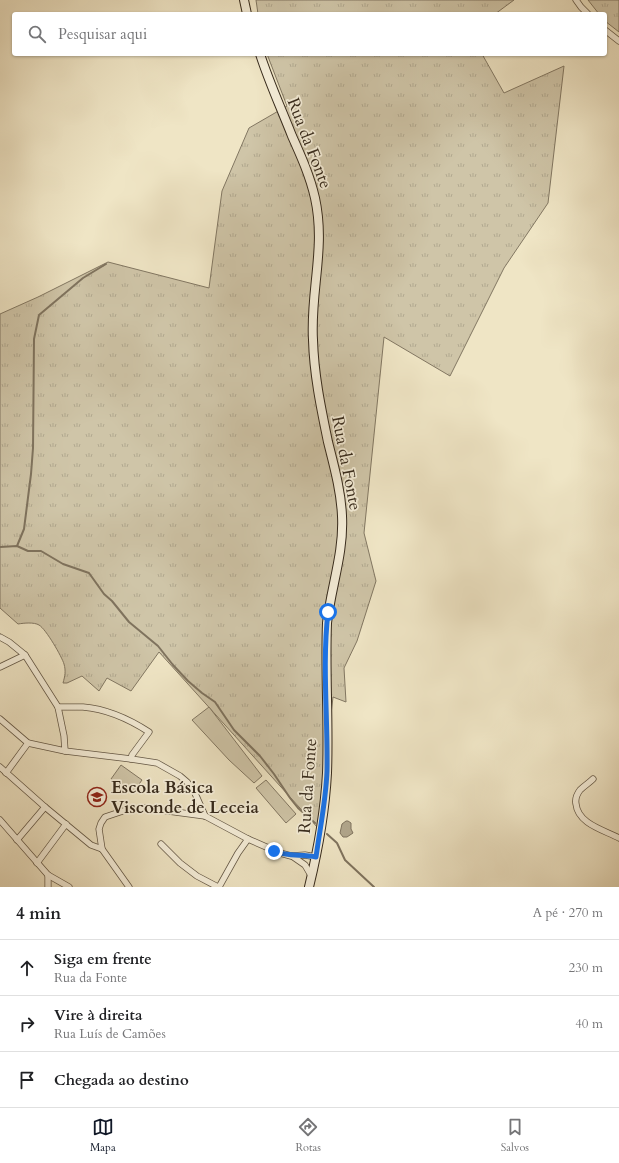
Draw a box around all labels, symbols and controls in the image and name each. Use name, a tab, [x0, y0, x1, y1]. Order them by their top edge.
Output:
search box	[12, 12, 607, 56]
icon: search	[26, 23, 48, 45]
text: Pesquisar aqui	[58, 24, 147, 44]
street label: Rua da Fonte	[282, 94, 337, 192]
street label: Rua da Fonte	[326, 414, 367, 512]
route start	[319, 603, 337, 621]
street label: Rua da Fonte	[293, 738, 322, 835]
place label: Escola Básica Visconde de Leceia	[111, 776, 260, 819]
school or university icon: Escola Básica Visconde de Leceia	[86, 786, 108, 808]
route end	[265, 842, 283, 860]
text: 4 min	[16, 902, 61, 925]
text: A pé · 270 m	[533, 904, 603, 922]
text: Siga em frente	[54, 949, 152, 969]
icon: ahead	[16, 957, 38, 979]
text: 230 m	[569, 959, 603, 977]
text: Rua da Fonte	[54, 969, 127, 987]
text: Vire à direita	[54, 1005, 142, 1025]
icon: right	[16, 1013, 38, 1035]
text: 40 m	[575, 1015, 603, 1033]
text: Rua Luís de Camões	[54, 1025, 166, 1043]
icon: arrive	[16, 1069, 38, 1091]
text: Chegada ao destino	[54, 1070, 189, 1090]
tab: Mapa	[90, 1116, 116, 1155]
tab: Rotas	[295, 1116, 321, 1155]
tab: Salvos	[501, 1116, 529, 1155]

